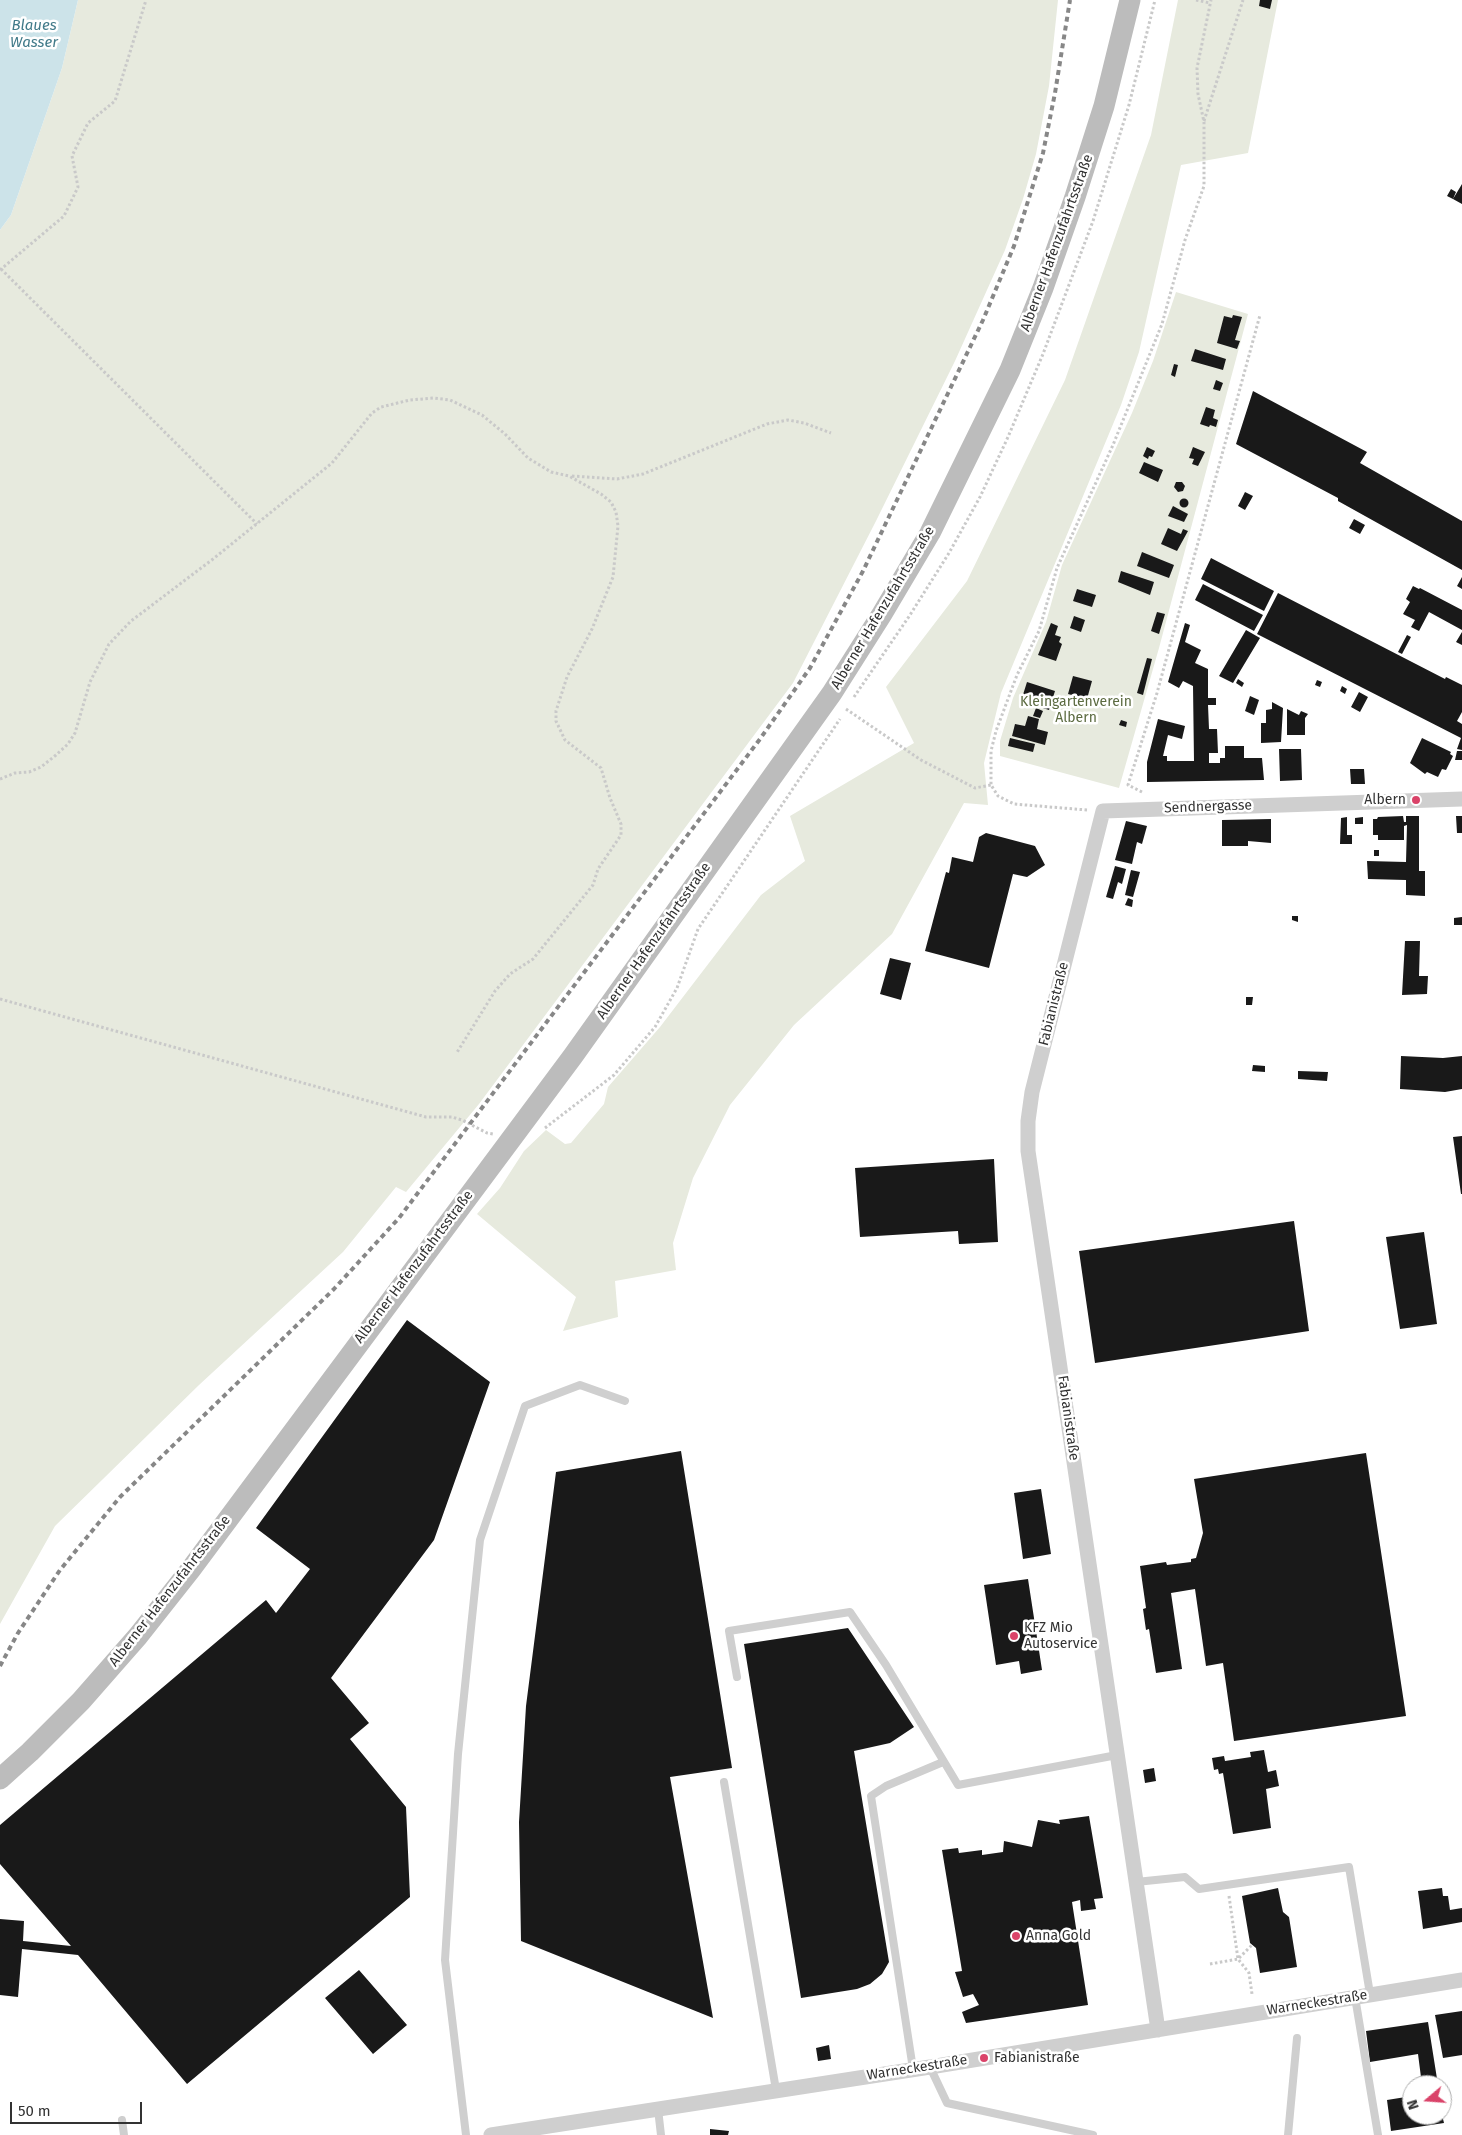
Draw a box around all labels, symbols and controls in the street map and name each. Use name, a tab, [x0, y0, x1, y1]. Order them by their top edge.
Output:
water label: Blaues Wasser	[10, 17, 58, 52]
street label: Alberner Hafenzufahrtsstraße	[1017, 152, 1097, 334]
street label: Alberner Hafenzufahrtsstraße	[828, 523, 938, 693]
park label: Kleingartenverein Albern	[1020, 694, 1132, 726]
place label: Albern	[1364, 792, 1406, 808]
marker: Albern	[1410, 794, 1422, 806]
street label: Sendnergasse	[1164, 797, 1252, 817]
street label: Alberner Hafenzufahrtsstraße	[593, 860, 715, 1022]
street label: Fabianistraße	[1035, 960, 1073, 1048]
street label: Alberner Hafenzufahrtsstraße	[351, 1187, 477, 1347]
street label: Fabianistraße	[1054, 1374, 1082, 1462]
street label: Alberner Hafenzufahrtsstraße	[106, 1512, 234, 1670]
place label: KFZ Mio Autoservice	[1024, 1620, 1098, 1652]
marker: KFZ Mio Autoservice	[1008, 1630, 1020, 1642]
place label: Anna Gold	[1026, 1928, 1091, 1944]
marker: Anna Gold	[1010, 1930, 1022, 1942]
street label: Warneckestraße	[1266, 1987, 1368, 2019]
place label: Fabianistraße	[994, 2050, 1080, 2066]
street label: Warneckestraße	[866, 2052, 968, 2084]
marker: Fabianistraße	[978, 2052, 990, 2064]
north arrow	[1402, 2075, 1452, 2125]
scale bar	[12, 2092, 145, 2124]
text: N	[1404, 2097, 1423, 2112]
text: 50 m	[18, 2102, 51, 2120]

